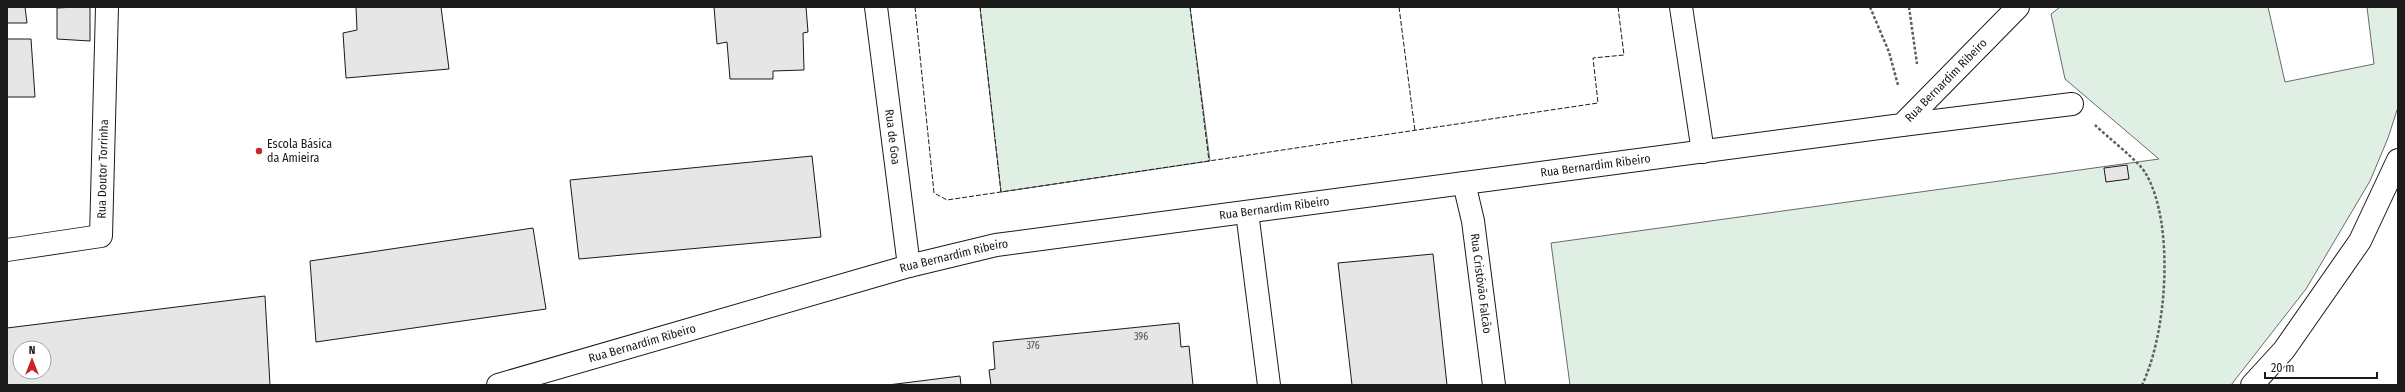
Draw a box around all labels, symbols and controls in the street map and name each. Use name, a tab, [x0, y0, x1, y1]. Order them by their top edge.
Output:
street label: Rua Bernardim Ribeiro	[1902, 36, 1990, 125]
street label: Rua de Goa	[882, 108, 903, 166]
street label: Rua Doutor Torrinha	[94, 119, 111, 219]
place label: Escola Básica da Amieira	[267, 137, 332, 165]
marker: Escola Básica da Amieira	[254, 146, 264, 156]
street label: Rua Bernardim Ribeiro	[1539, 151, 1651, 180]
street label: Rua Bernardim Ribeiro	[1218, 194, 1330, 222]
street label: Rua Cristóvão Falcão	[1468, 233, 1494, 334]
street label: Rua Bernardim Ribeiro	[898, 236, 1009, 275]
street label: Rua Bernardim Ribeiro	[587, 321, 697, 365]
house number: 396	[1134, 331, 1148, 343]
north arrow	[12, 340, 52, 380]
house number: 376	[1026, 340, 1040, 352]
text: N	[29, 344, 35, 357]
scale bar	[2265, 354, 2377, 380]
text: 20 m	[2271, 361, 2295, 375]

